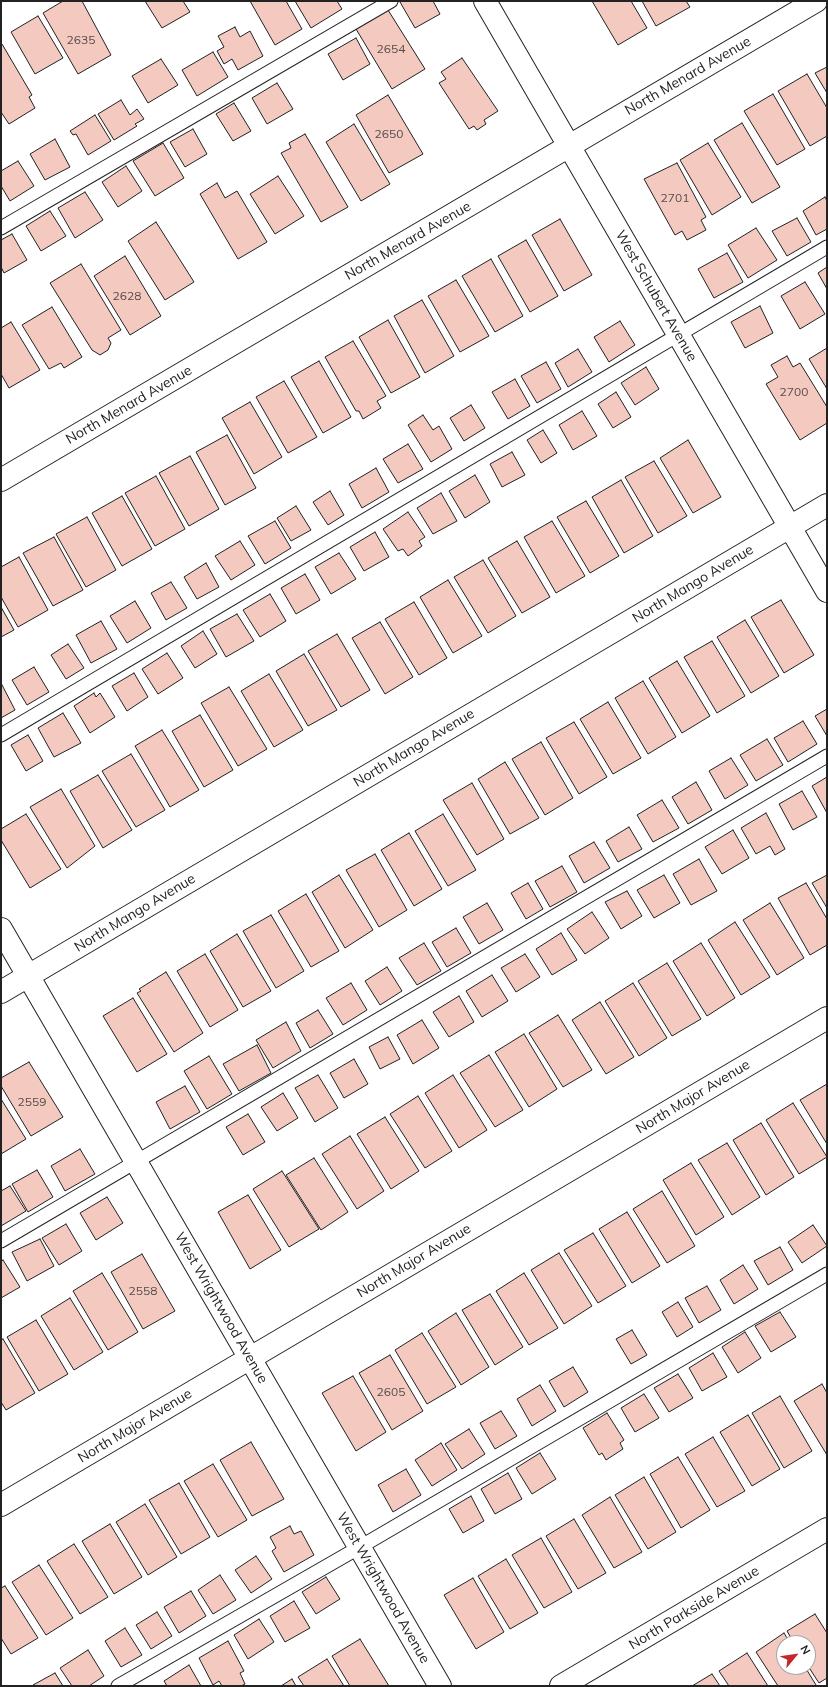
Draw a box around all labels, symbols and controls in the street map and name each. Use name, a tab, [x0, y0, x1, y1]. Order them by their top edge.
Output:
house number: 2635	[67, 33, 95, 47]
street label: North Menard Avenue	[622, 33, 754, 119]
house number: 2654	[377, 42, 405, 56]
house number: 2650	[375, 127, 403, 141]
house number: 2701	[661, 191, 689, 205]
street label: North Menard Avenue	[342, 198, 474, 284]
street label: West Schubert Avenue	[612, 227, 700, 365]
house number: 2628	[113, 289, 141, 303]
street label: North Menard Avenue	[63, 362, 195, 448]
house number: 2700	[780, 385, 808, 399]
street label: North Mango Avenue	[629, 541, 757, 627]
street label: North Mango Avenue	[350, 705, 478, 791]
street label: North Mango Avenue	[71, 870, 199, 956]
street label: North Major Avenue	[633, 1056, 753, 1138]
house number: 2559	[18, 1095, 46, 1109]
street label: North Major Avenue	[354, 1220, 474, 1302]
street label: West Wrightwood Avenue	[171, 1230, 271, 1386]
house number: 2558	[129, 1284, 157, 1298]
street label: North Major Avenue	[75, 1385, 195, 1467]
house number: 2605	[377, 1385, 405, 1399]
street label: West Wrightwood Avenue	[333, 1510, 433, 1666]
street label: North Parkside Avenue	[626, 1563, 762, 1653]
north arrow	[776, 1635, 816, 1675]
text: N	[797, 1643, 814, 1657]

